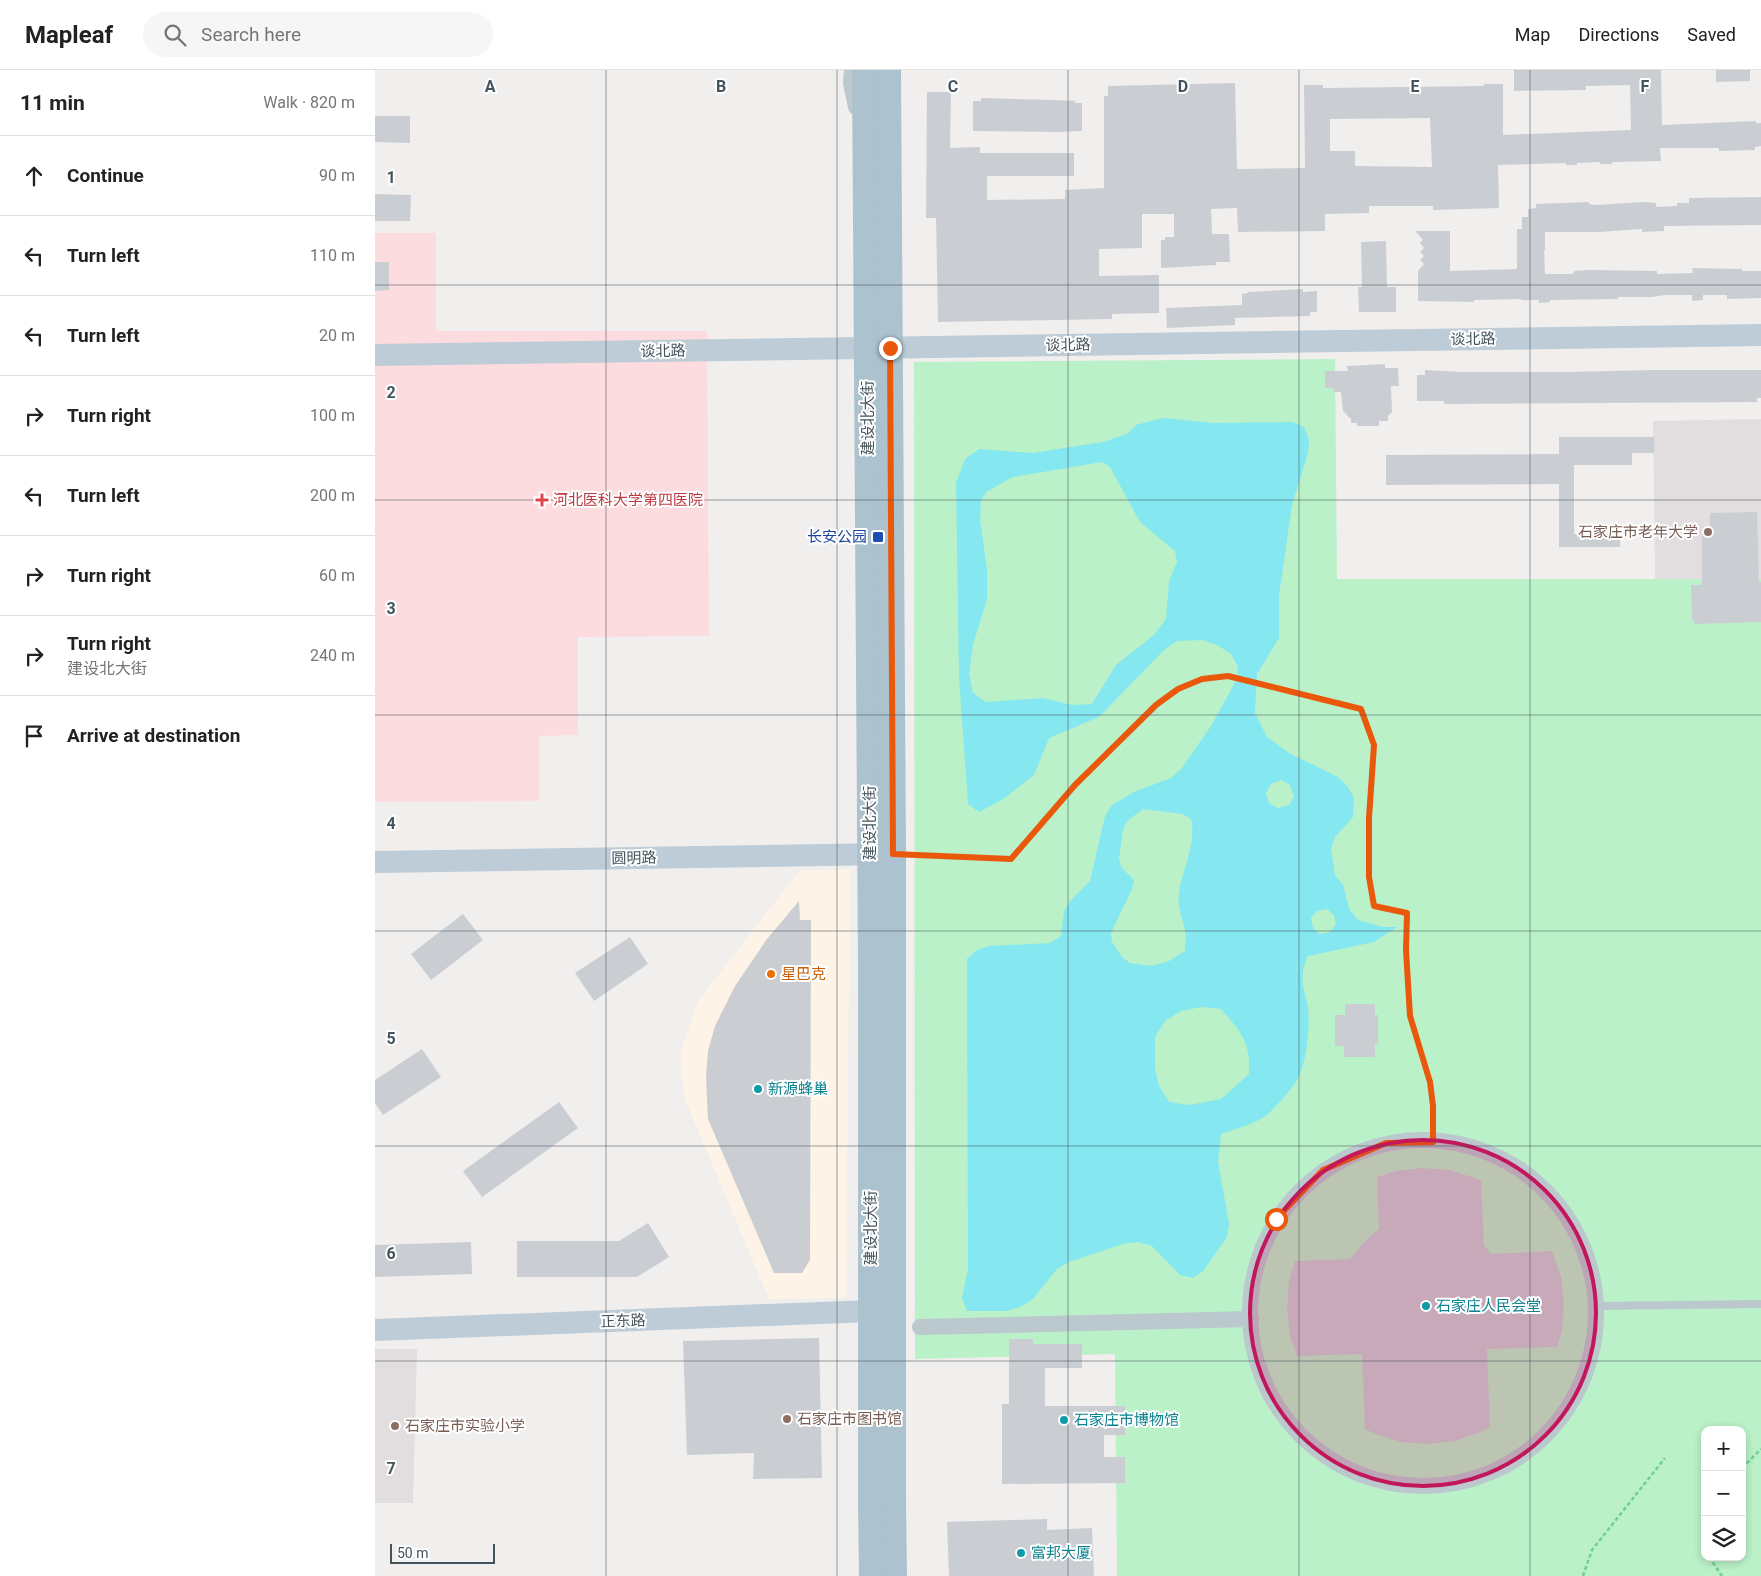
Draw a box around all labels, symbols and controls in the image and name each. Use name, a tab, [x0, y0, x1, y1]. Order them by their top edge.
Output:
search box	[143, 12, 493, 57]
text: Mapleaf	[25, 21, 113, 49]
icon: search	[161, 21, 189, 49]
text: Search here	[201, 23, 301, 46]
text: Map	[1515, 24, 1550, 45]
text: Directions	[1578, 24, 1659, 45]
text: Saved	[1687, 24, 1736, 45]
text: A	[485, 77, 496, 96]
text: B	[716, 77, 726, 96]
text: C	[948, 77, 958, 96]
text: D	[1178, 77, 1188, 96]
text: E	[1411, 77, 1420, 96]
text: F	[1641, 77, 1650, 96]
text: 11 min	[20, 91, 85, 115]
text: Walk · 820 m	[263, 93, 355, 112]
icon: ahead	[20, 162, 48, 190]
text: Continue	[67, 164, 144, 187]
text: 90 m	[319, 166, 355, 185]
text: 1	[386, 168, 396, 187]
icon: left	[20, 242, 48, 270]
text: Turn left	[67, 244, 140, 267]
text: 110 m	[310, 246, 355, 265]
icon: left	[20, 322, 48, 350]
text: Turn left	[67, 324, 140, 347]
text: 20 m	[319, 326, 355, 345]
street label: 谈北路	[1450, 330, 1496, 348]
street label: 谈北路	[1045, 336, 1091, 354]
route end	[879, 337, 902, 360]
street label: 谈北路	[640, 342, 686, 360]
street label: 建设北大街	[859, 380, 877, 456]
text: 2	[386, 383, 396, 402]
icon: right	[20, 402, 48, 430]
text: Turn right	[67, 404, 151, 427]
text: 100 m	[310, 406, 355, 425]
icon: left	[20, 482, 48, 510]
text: Turn left	[67, 484, 140, 507]
text: 200 m	[310, 486, 355, 505]
place label: 河北医科大学第四医院	[553, 491, 703, 509]
marker: 河北医科大学第四医院	[535, 493, 549, 507]
place label: 石家庄市老年大学	[1578, 523, 1698, 541]
marker: 石家庄市老年大学	[1702, 526, 1714, 538]
place label: 长安公园	[807, 528, 867, 546]
marker: 长安公园	[871, 530, 885, 544]
icon: right	[20, 562, 48, 590]
text: Turn right	[67, 564, 151, 587]
text: 60 m	[319, 566, 355, 585]
text: 3	[386, 599, 396, 618]
text: Turn right	[67, 632, 151, 655]
icon: right	[20, 642, 48, 670]
text: 240 m	[310, 646, 355, 665]
text: 建设北大街	[67, 659, 147, 678]
icon: arrive	[20, 722, 48, 750]
text: Arrive at destination	[67, 724, 240, 747]
street label: 建设北大街	[861, 785, 879, 861]
text: 4	[386, 814, 396, 833]
street label: 圆明路	[611, 849, 657, 867]
place label: 星巴克	[781, 965, 826, 983]
marker: 星巴克	[765, 968, 777, 980]
text: 5	[386, 1029, 396, 1048]
place label: 新源蜂巢	[768, 1080, 828, 1098]
marker: 新源蜂巢	[752, 1083, 764, 1095]
street label: 建设北大街	[862, 1190, 880, 1266]
route start	[1265, 1208, 1288, 1231]
text: 6	[386, 1244, 396, 1263]
place label: 石家庄人民会堂	[1436, 1297, 1541, 1315]
marker: 石家庄人民会堂	[1420, 1300, 1432, 1312]
street label: 正东路	[600, 1311, 646, 1331]
place label: 石家庄市图书馆	[797, 1410, 902, 1428]
place label: 石家庄市博物馆	[1074, 1411, 1179, 1429]
marker: 石家庄市图书馆	[781, 1413, 793, 1425]
marker: 石家庄市博物馆	[1058, 1414, 1070, 1426]
place label: 石家庄市实验小学	[405, 1417, 525, 1435]
marker: 石家庄市实验小学	[389, 1420, 401, 1432]
map controls	[1701, 1426, 1746, 1561]
button: +	[1701, 1426, 1746, 1471]
text: 7	[386, 1459, 396, 1478]
button: −	[1701, 1471, 1746, 1516]
button: layers	[1701, 1516, 1746, 1561]
scale bar	[390, 1541, 495, 1564]
place label: 富邦大厦	[1031, 1544, 1091, 1562]
text: 50 m	[397, 1545, 429, 1561]
marker: 富邦大厦	[1015, 1547, 1027, 1559]

